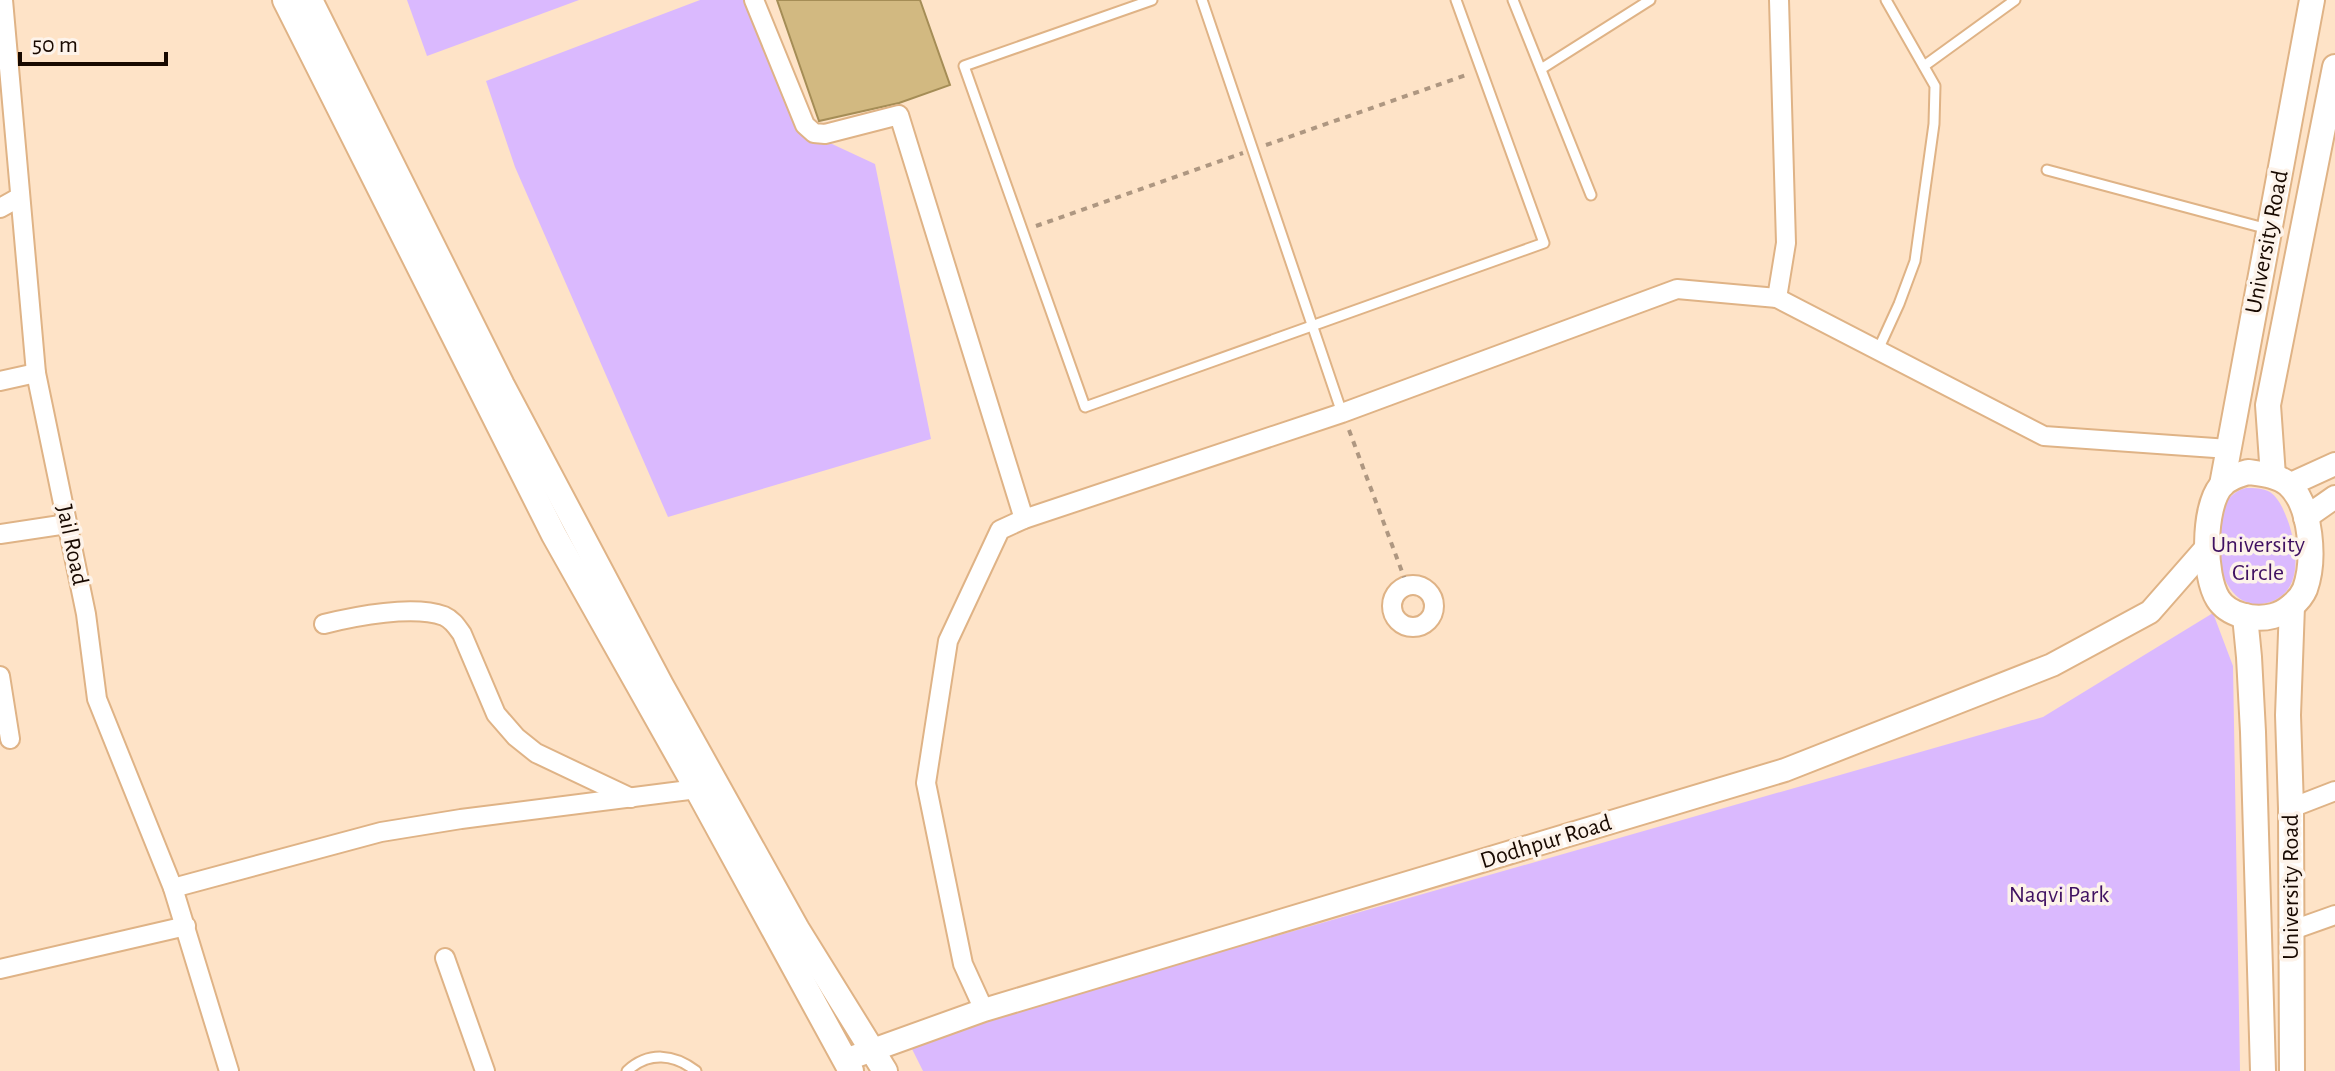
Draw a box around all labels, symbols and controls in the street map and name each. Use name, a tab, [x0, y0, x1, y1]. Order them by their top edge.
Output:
scale bar	[20, 16, 166, 66]
text: 50 m	[32, 33, 78, 57]
street label: University Road	[2241, 168, 2293, 316]
street label: Jail Road	[52, 503, 92, 587]
park label: University Circle	[2211, 533, 2305, 585]
street label: Dodhpur Road	[1478, 811, 1614, 873]
street label: University Road	[2279, 814, 2303, 960]
park label: Naqvi Park	[2009, 883, 2109, 907]

